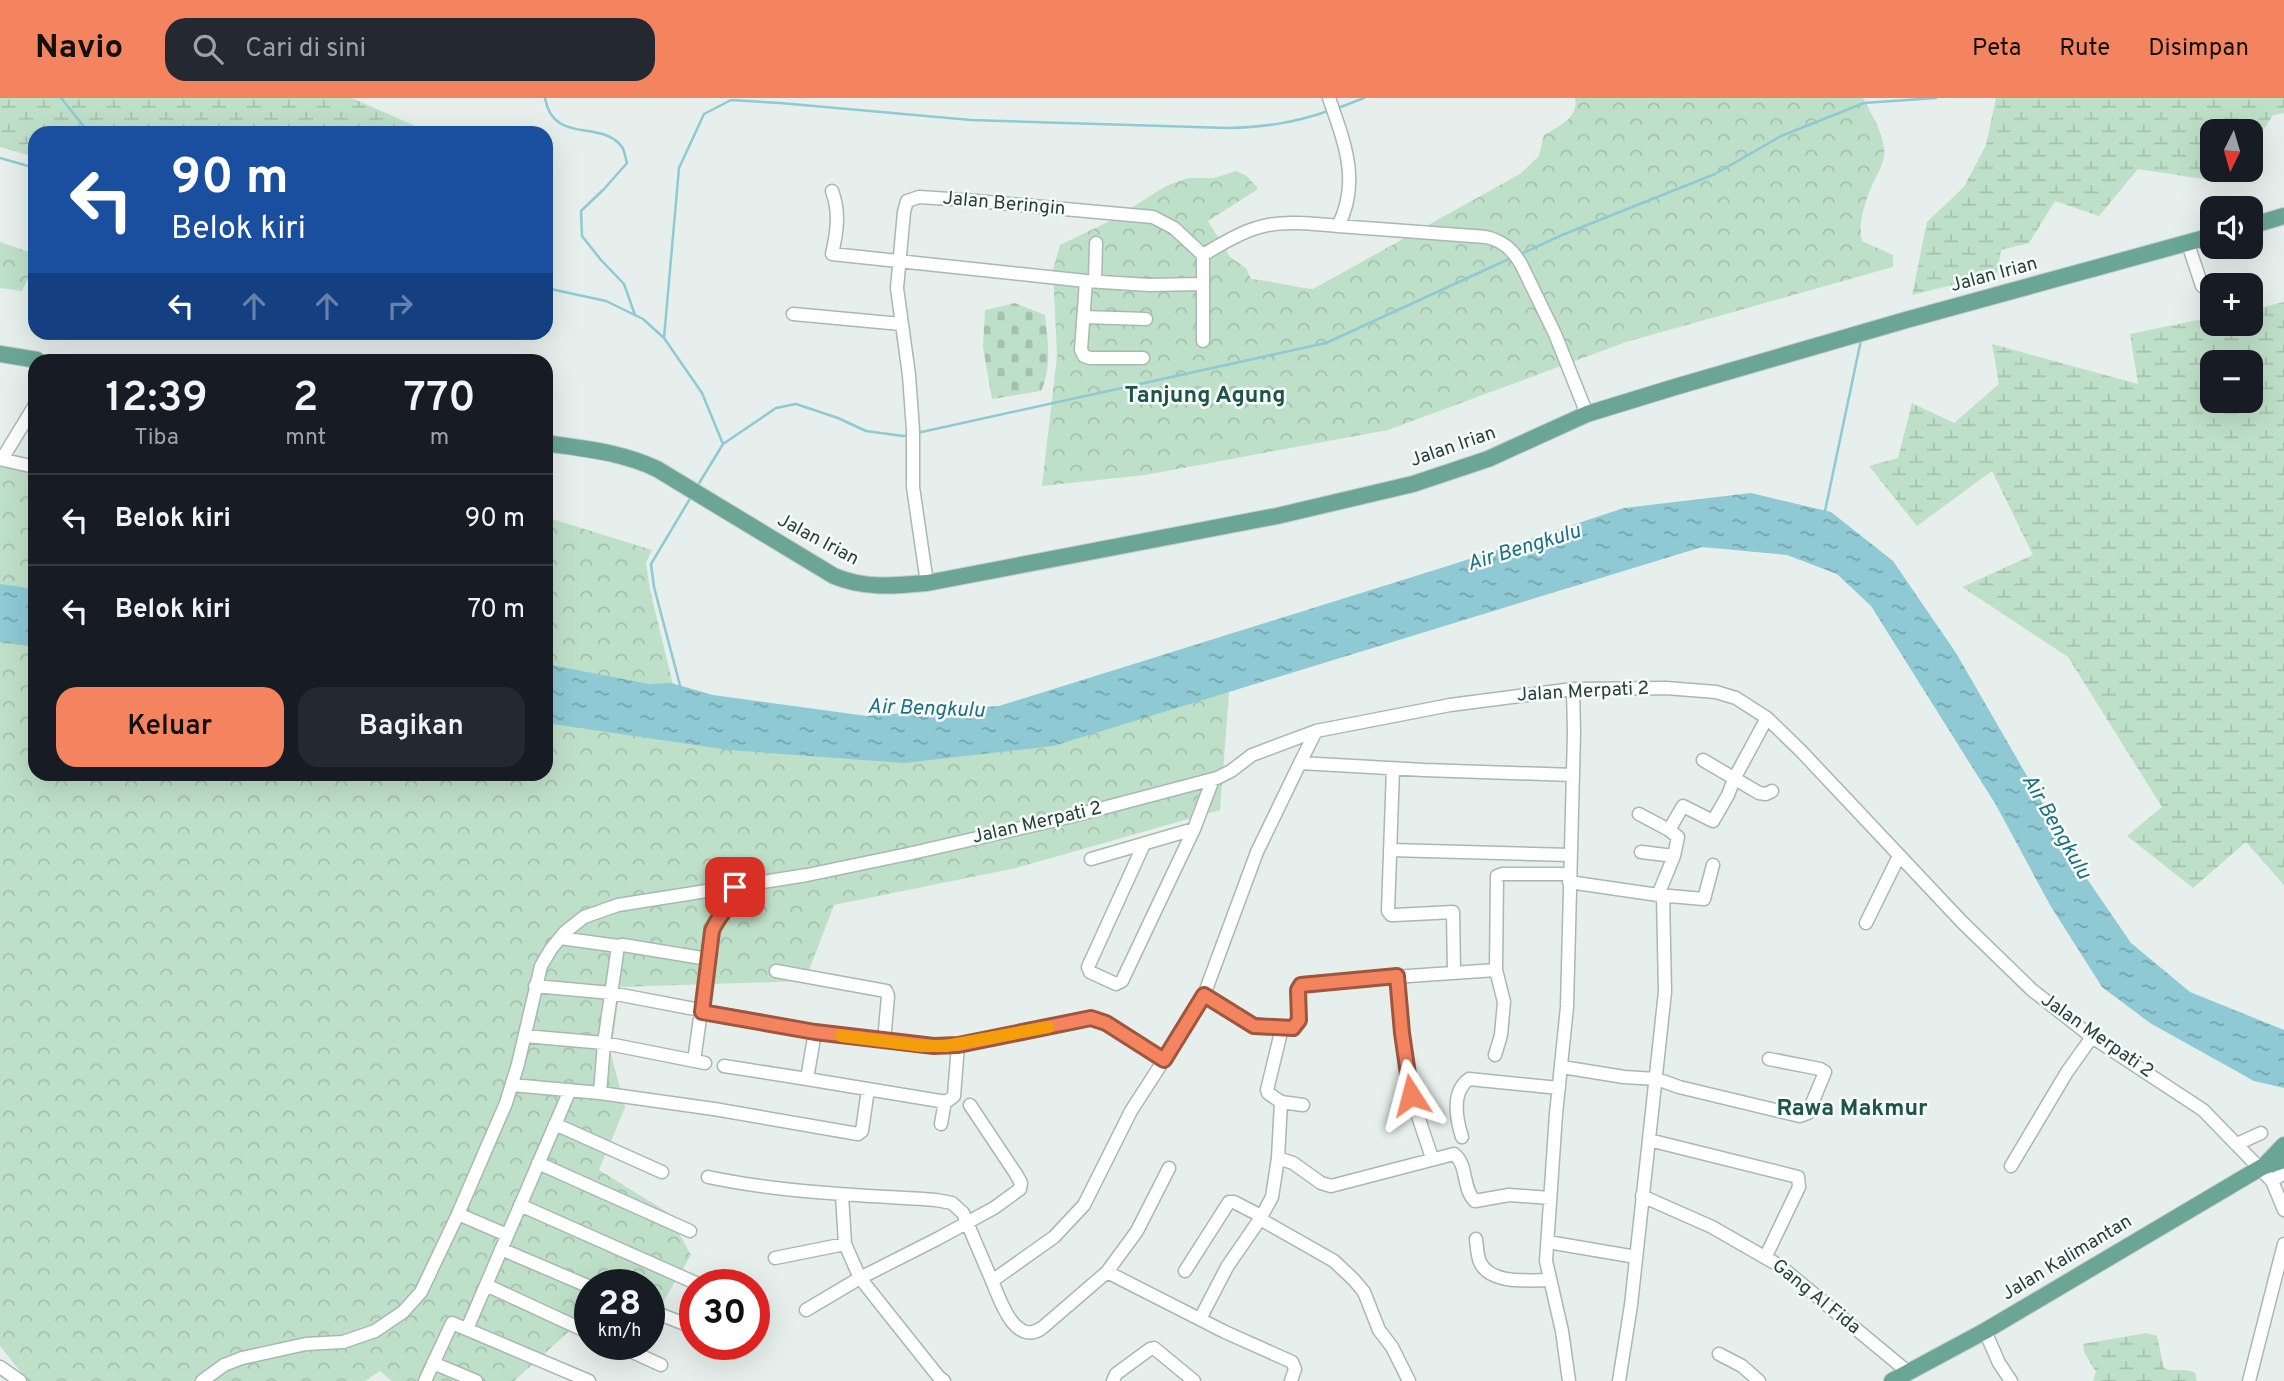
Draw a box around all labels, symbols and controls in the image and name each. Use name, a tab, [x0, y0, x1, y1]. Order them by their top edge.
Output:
search box	[165, 18, 655, 81]
text: Navio	[35, 28, 123, 70]
icon: search	[189, 30, 227, 68]
text: Cari di sini	[245, 33, 366, 66]
text: Peta	[1972, 34, 2021, 64]
text: Rute	[2059, 34, 2110, 64]
text: Disimpan	[2148, 34, 2249, 64]
north arrow	[2200, 119, 2263, 182]
map controls	[2200, 119, 2263, 413]
text: 90 m	[171, 149, 289, 211]
icon: left	[56, 154, 147, 245]
street label: Jalan Beringin	[942, 187, 1066, 221]
button: sound	[2200, 196, 2263, 259]
text: Belok kiri	[171, 210, 306, 250]
street label: Jalan Irian	[1948, 252, 2040, 298]
button: +	[2200, 273, 2263, 336]
icon: left	[162, 287, 200, 325]
icon: ahead	[235, 287, 273, 325]
icon: ahead	[308, 287, 346, 325]
icon: right	[381, 287, 419, 325]
button: −	[2200, 350, 2263, 413]
text: 12:39	[105, 373, 208, 426]
text: 2	[293, 373, 319, 426]
text: 770	[404, 373, 476, 426]
district label: Tanjung Agung	[1124, 382, 1286, 411]
street label: Jalan Irian	[1407, 421, 1499, 473]
text: Tiba	[134, 424, 179, 453]
text: mnt	[285, 424, 326, 453]
text: m	[430, 424, 449, 453]
icon: left	[56, 501, 94, 539]
text: Belok kiri	[115, 503, 231, 536]
text: 90 m	[465, 503, 525, 536]
street label: Jalan Irian	[773, 508, 863, 572]
water label: Air Bengkulu	[1464, 518, 1585, 578]
icon: left	[56, 592, 94, 630]
text: Belok kiri	[115, 594, 231, 627]
text: 70 m	[467, 594, 525, 627]
street label: Jalan Merpati 2	[1516, 677, 1650, 707]
button: Keluar	[56, 687, 284, 767]
button: Bagikan	[298, 687, 525, 767]
water label: Air Bengkulu	[867, 693, 986, 725]
water label: Air Bengkulu	[2015, 770, 2097, 885]
street label: Jalan Merpati 2	[970, 796, 1104, 850]
pin	[705, 857, 765, 917]
icon: arrive	[716, 868, 754, 906]
street label: Jalan Merpati 2	[2036, 988, 2158, 1084]
position arrow	[1374, 1058, 1448, 1132]
district label: Rawa Makmur	[1776, 1095, 1928, 1124]
street label: Jalan Kalimantan	[1998, 1210, 2136, 1306]
street label: Gang Al Fida	[1767, 1254, 1865, 1340]
speed limit sign: 30	[679, 1269, 770, 1360]
text: 28	[598, 1283, 641, 1327]
text: km/h	[598, 1320, 641, 1343]

